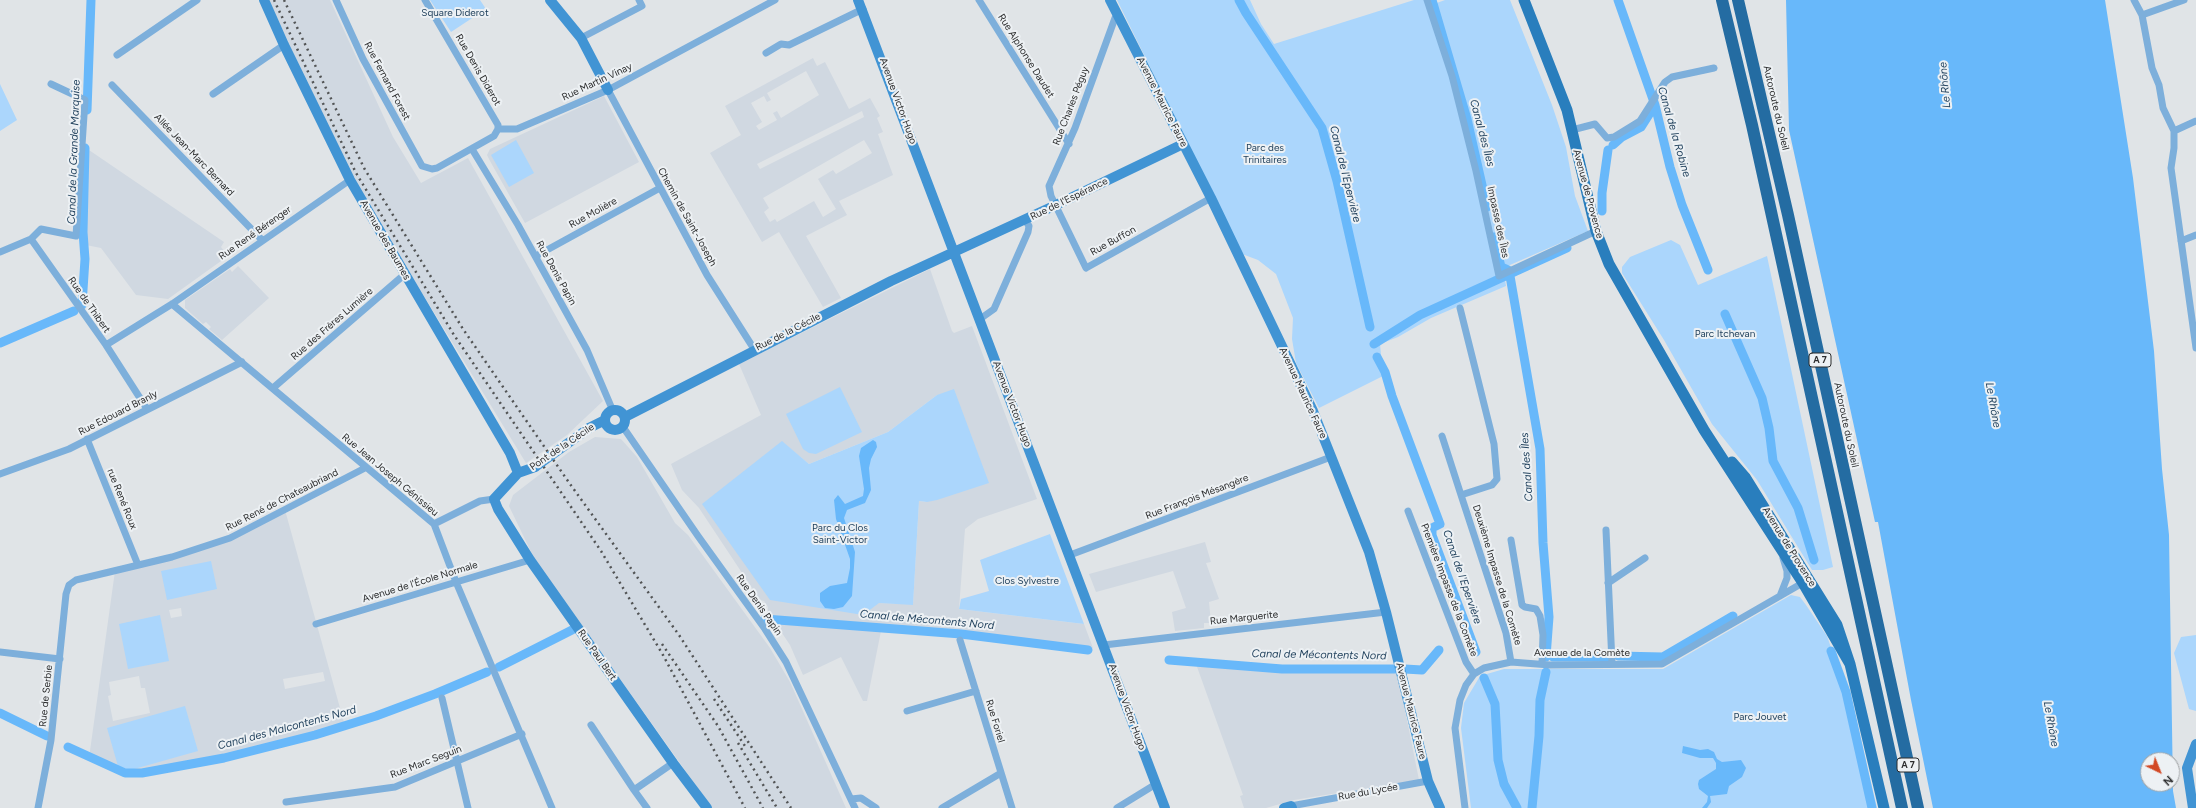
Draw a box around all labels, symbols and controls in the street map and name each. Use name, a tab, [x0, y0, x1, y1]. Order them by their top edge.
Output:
park label: Square Diderot	[421, 7, 489, 19]
street label: Rue Alphonse Daudet	[995, 12, 1057, 100]
street label: Rue Denis Diderot	[453, 32, 503, 108]
street label: Rue Fernand Forest	[361, 40, 413, 122]
street label: Avenue Maurice Faure	[1134, 55, 1190, 149]
street label: Avenue Victor Hugo	[877, 56, 919, 146]
street label: Rue Martin Vinay	[560, 61, 634, 103]
water label: Le Rhône	[1936, 62, 1954, 108]
street label: Rue Charles Péguy	[1050, 65, 1092, 147]
street label: Autoroute du Soleil	[1760, 65, 1792, 151]
water label: Canal de la Grande Marquise	[65, 79, 83, 225]
water label: Canal de la Robine	[1655, 85, 1693, 179]
water label: Canal des Îles	[1467, 98, 1497, 168]
street label: Allée Jean-Marc Bernard	[152, 111, 236, 199]
water label: Canal de l'Epervière	[1327, 124, 1363, 224]
park label: Parc des Trinitaires	[1243, 142, 1287, 166]
street label: Avenue de Provence	[1570, 148, 1606, 240]
street label: Chemin de Saint-Joseph	[655, 166, 719, 268]
street label: Rue de l'Espérance	[1028, 175, 1110, 223]
street label: Impasse des Îles	[1485, 185, 1511, 259]
street label: Rue Molière	[567, 195, 619, 231]
street label: Avenue des Baumes	[357, 198, 413, 282]
street label: Rue René Bérenger	[216, 204, 294, 262]
street label: Rue Buffon	[1088, 224, 1138, 258]
street label: Rue Denis Papin	[533, 239, 579, 307]
street label: Rue de Thibert	[65, 275, 113, 335]
street label: Rue des Frères Lumière	[289, 285, 375, 363]
street label: Rue de la Cécile	[753, 310, 823, 354]
park label: Parc Itchevan	[1695, 328, 1755, 340]
street label: Avenue Maurice Faure	[1277, 345, 1329, 441]
road number: A 7	[1809, 353, 1831, 367]
street label: Avenue Victor Hugo	[990, 359, 1034, 449]
water label: Le Rhône	[1983, 381, 2003, 429]
street label: Autoroute du Soleil	[1831, 382, 1861, 468]
street label: Rue Edouard Branly	[76, 388, 160, 438]
street label: Pont de la Cécile	[528, 421, 596, 473]
street label: Rue Jean Joseph Génissieu	[339, 431, 441, 519]
water label: Canal des Îles	[1518, 432, 1536, 502]
street label: Rue René de Chateaubriand	[224, 466, 340, 534]
street label: rue René Roux	[104, 467, 140, 531]
street label: Rue François Mésangère	[1144, 472, 1250, 522]
street label: Deuxième Impasse de la Comète	[1470, 503, 1524, 647]
street label: Avenue de Provence	[1760, 505, 1818, 589]
park label: Parc du Clos Saint-Victor	[812, 522, 868, 546]
street label: Première Impasse de la Comète	[1418, 522, 1480, 658]
water label: Canal de l'Epervière	[1440, 528, 1484, 626]
street label: Avenue de l'École Normale	[361, 559, 479, 605]
street label: Rue Denis Papin	[734, 572, 784, 638]
park label: Clos Sylvestre	[995, 575, 1059, 587]
water label: Canal de Mécontents Nord	[859, 608, 995, 632]
street label: Rue Marguerite	[1209, 608, 1279, 628]
street label: Rue Paul Bert	[575, 627, 619, 683]
water label: Canal de Mécontents Nord	[1251, 647, 1387, 663]
street label: Avenue de la Comète	[1534, 647, 1630, 659]
street label: Avenue Maurice Faure	[1393, 661, 1429, 761]
street label: Avenue Victor Hugo	[1106, 662, 1148, 752]
street label: Rue de Serbie	[37, 664, 55, 728]
street label: Rue Foriel	[983, 698, 1007, 744]
water label: Le Rhône	[2041, 700, 2061, 748]
water label: Canal des Malcontents Nord	[216, 703, 358, 753]
park label: Parc Jouvet	[1734, 711, 1786, 723]
street label: Rue Marc Seguin	[389, 743, 463, 781]
north arrow	[2140, 752, 2180, 792]
road number: A 7	[1897, 758, 1919, 772]
text: N	[2160, 773, 2175, 788]
street label: Rue du Lycée	[1337, 781, 1399, 803]

